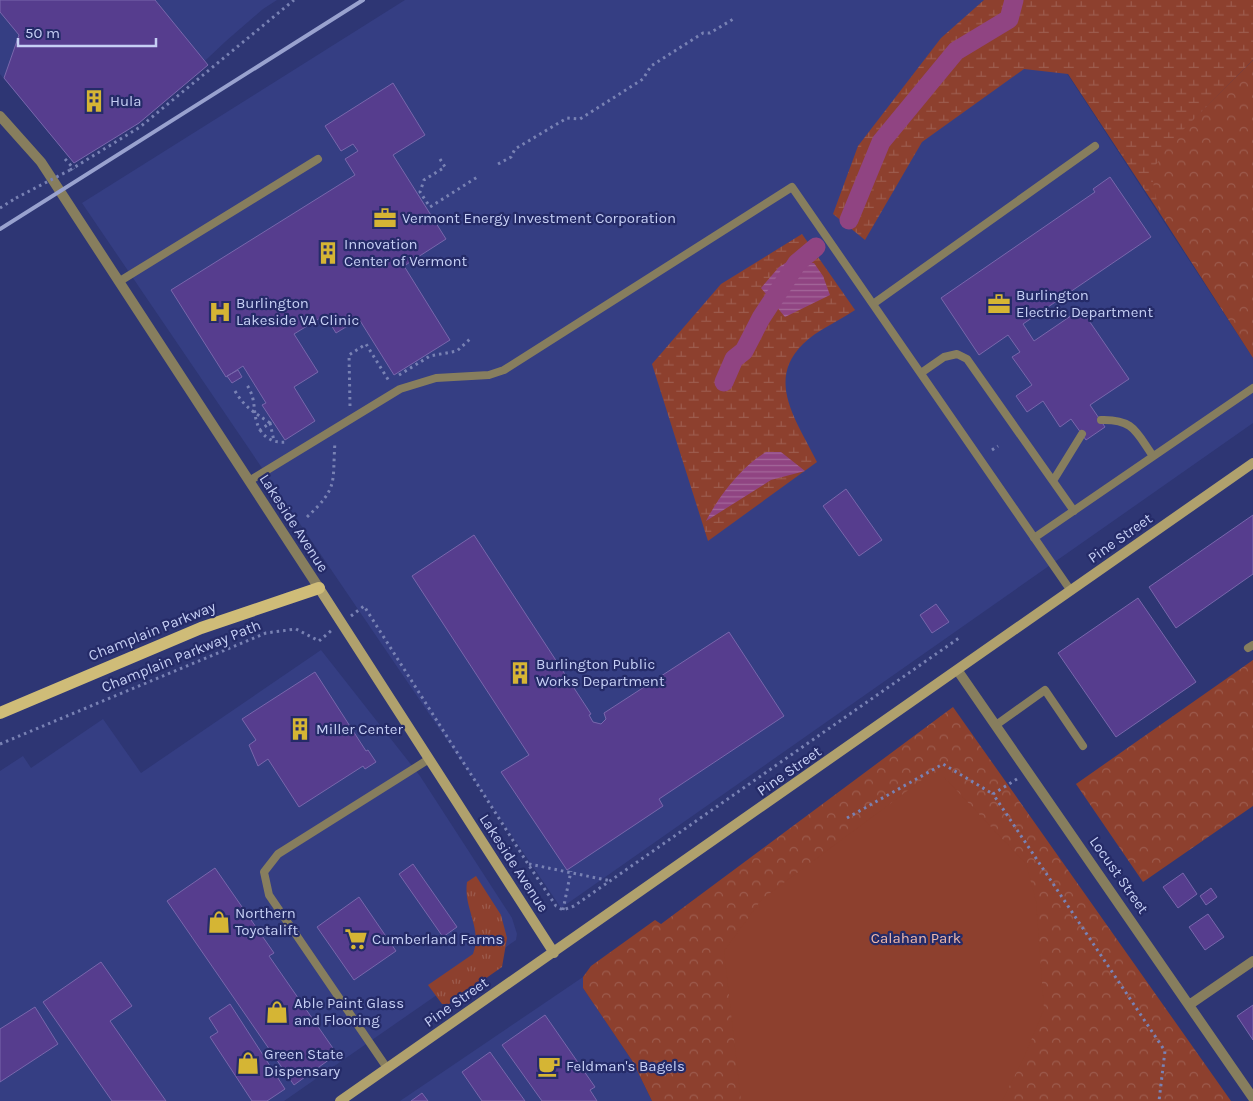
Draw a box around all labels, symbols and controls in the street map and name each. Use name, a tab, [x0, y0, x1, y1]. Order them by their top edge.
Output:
scale bar	[18, 15, 155, 47]
text: 50 m	[25, 24, 60, 42]
building icon: Hula	[81, 88, 107, 114]
place label: Hula	[110, 92, 142, 110]
office icon: Vermont Energy Investment Corporation	[372, 205, 398, 231]
place label: Vermont Energy Investment Corporation	[402, 209, 676, 227]
place label: Innovation Center of Vermont	[344, 235, 468, 270]
building icon: Innovation Center of Vermont	[315, 240, 341, 266]
place label: Burlington Electric Department	[1016, 286, 1153, 321]
office icon: Burlington Electric Department	[986, 291, 1012, 317]
place label: Burlington Lakeside VA Clinic	[236, 294, 359, 329]
hospital icon: Burlington Lakeside VA Clinic	[207, 299, 233, 325]
street label: Lakeside Avenue	[256, 471, 332, 575]
street label: Pine Street	[1084, 509, 1156, 567]
street label: Champlain Parkway	[86, 597, 218, 665]
street label: Champlain Parkway Path	[99, 616, 263, 696]
place label: Burlington Public Works Department	[536, 655, 665, 690]
building icon: Burlington Public Works Department	[507, 660, 533, 686]
building icon: Miller Center	[287, 716, 313, 742]
place label: Miller Center	[316, 720, 404, 738]
street label: Pine Street	[753, 742, 825, 800]
street label: Lakeside Avenue	[476, 811, 552, 915]
street label: Locust Street	[1086, 833, 1152, 917]
place label: Northern Toyotalift	[235, 904, 298, 939]
shop icon: Northern Toyotalift	[206, 909, 232, 935]
supermarket icon: Cumberland Farms	[343, 926, 369, 952]
park label: Calahan Park	[871, 929, 961, 947]
place label: Cumberland Farms	[372, 930, 503, 948]
street label: Pine Street	[420, 973, 492, 1031]
place label: Able Paint Glass and Flooring	[294, 994, 404, 1029]
shop icon: Able Paint Glass and Flooring	[264, 999, 290, 1025]
place label: Green State Dispensary	[264, 1045, 343, 1080]
shop icon: Green State Dispensary	[235, 1050, 261, 1076]
cafe icon: Feldman's Bagels	[536, 1053, 562, 1079]
place label: Feldman's Bagels	[566, 1057, 685, 1075]

